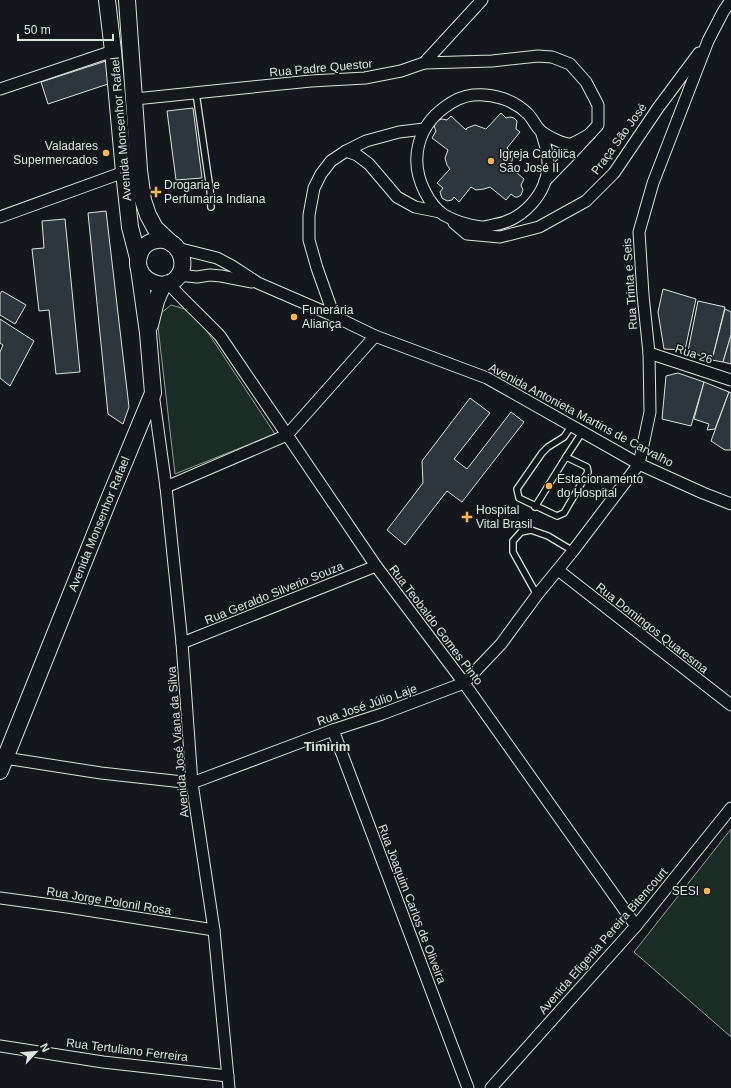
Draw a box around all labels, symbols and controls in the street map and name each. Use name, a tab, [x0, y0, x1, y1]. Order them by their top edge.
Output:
scale bar	[18, 16, 113, 42]
text: 50 m	[24, 23, 51, 37]
street label: Avenida Monsenhor Rafael	[108, 56, 134, 202]
street label: Rua Padre Questor	[269, 57, 373, 79]
street label: Praça São José	[588, 100, 650, 177]
place label: Valadares Supermercados	[13, 139, 98, 167]
place label: Igreja Católica São José II	[499, 147, 576, 175]
marker: Valadares Supermercados	[101, 148, 111, 158]
marker: Igreja Católica São José II	[486, 156, 496, 166]
place label: Drogaria e Perfumaria Indiana	[164, 178, 266, 206]
marker: Drogaria e Perfumaria Indiana	[151, 187, 161, 197]
street label: Rua Trinta e Seis	[620, 238, 640, 330]
place label: Funerária Aliança	[302, 303, 354, 331]
marker: Funerária Aliança	[289, 312, 299, 322]
street label: Rua 26	[673, 341, 715, 367]
street label: Avenida Antonieta Martins de Carvalho	[486, 360, 676, 470]
street label: Avenida Monsenhor Rafael	[65, 454, 133, 594]
place label: Estacionamento do Hospital	[557, 472, 643, 500]
marker: Estacionamento do Hospital	[544, 481, 554, 491]
place label: Hospital Vital Brasil	[476, 503, 532, 531]
marker: Hospital Vital Brasil	[461, 511, 473, 523]
street label: Rua Geraldo Silverio Souza	[203, 559, 346, 627]
street label: Rua Teobaldo Gomes Pinto	[386, 562, 486, 688]
street label: Rua Domingos Quaresma	[593, 580, 711, 676]
street label: Avenida José Viana da Silva	[164, 666, 192, 818]
street label: Rua José Júlio Laje	[315, 681, 419, 729]
district label: Timirim	[304, 739, 350, 754]
street label: Rua Joaquim Carlos de Oliveira	[375, 822, 449, 986]
street label: Avenida Efigenia Pereira Bitencourt	[536, 865, 671, 1017]
street label: Rua Jorge Polonil Rosa	[46, 884, 173, 918]
place label: SESI	[672, 884, 699, 898]
marker: SESI	[702, 886, 712, 896]
north arrow	[16, 1032, 56, 1072]
street label: Rua Tertuliano Ferreira	[65, 1036, 189, 1064]
text: N	[38, 1041, 52, 1054]

